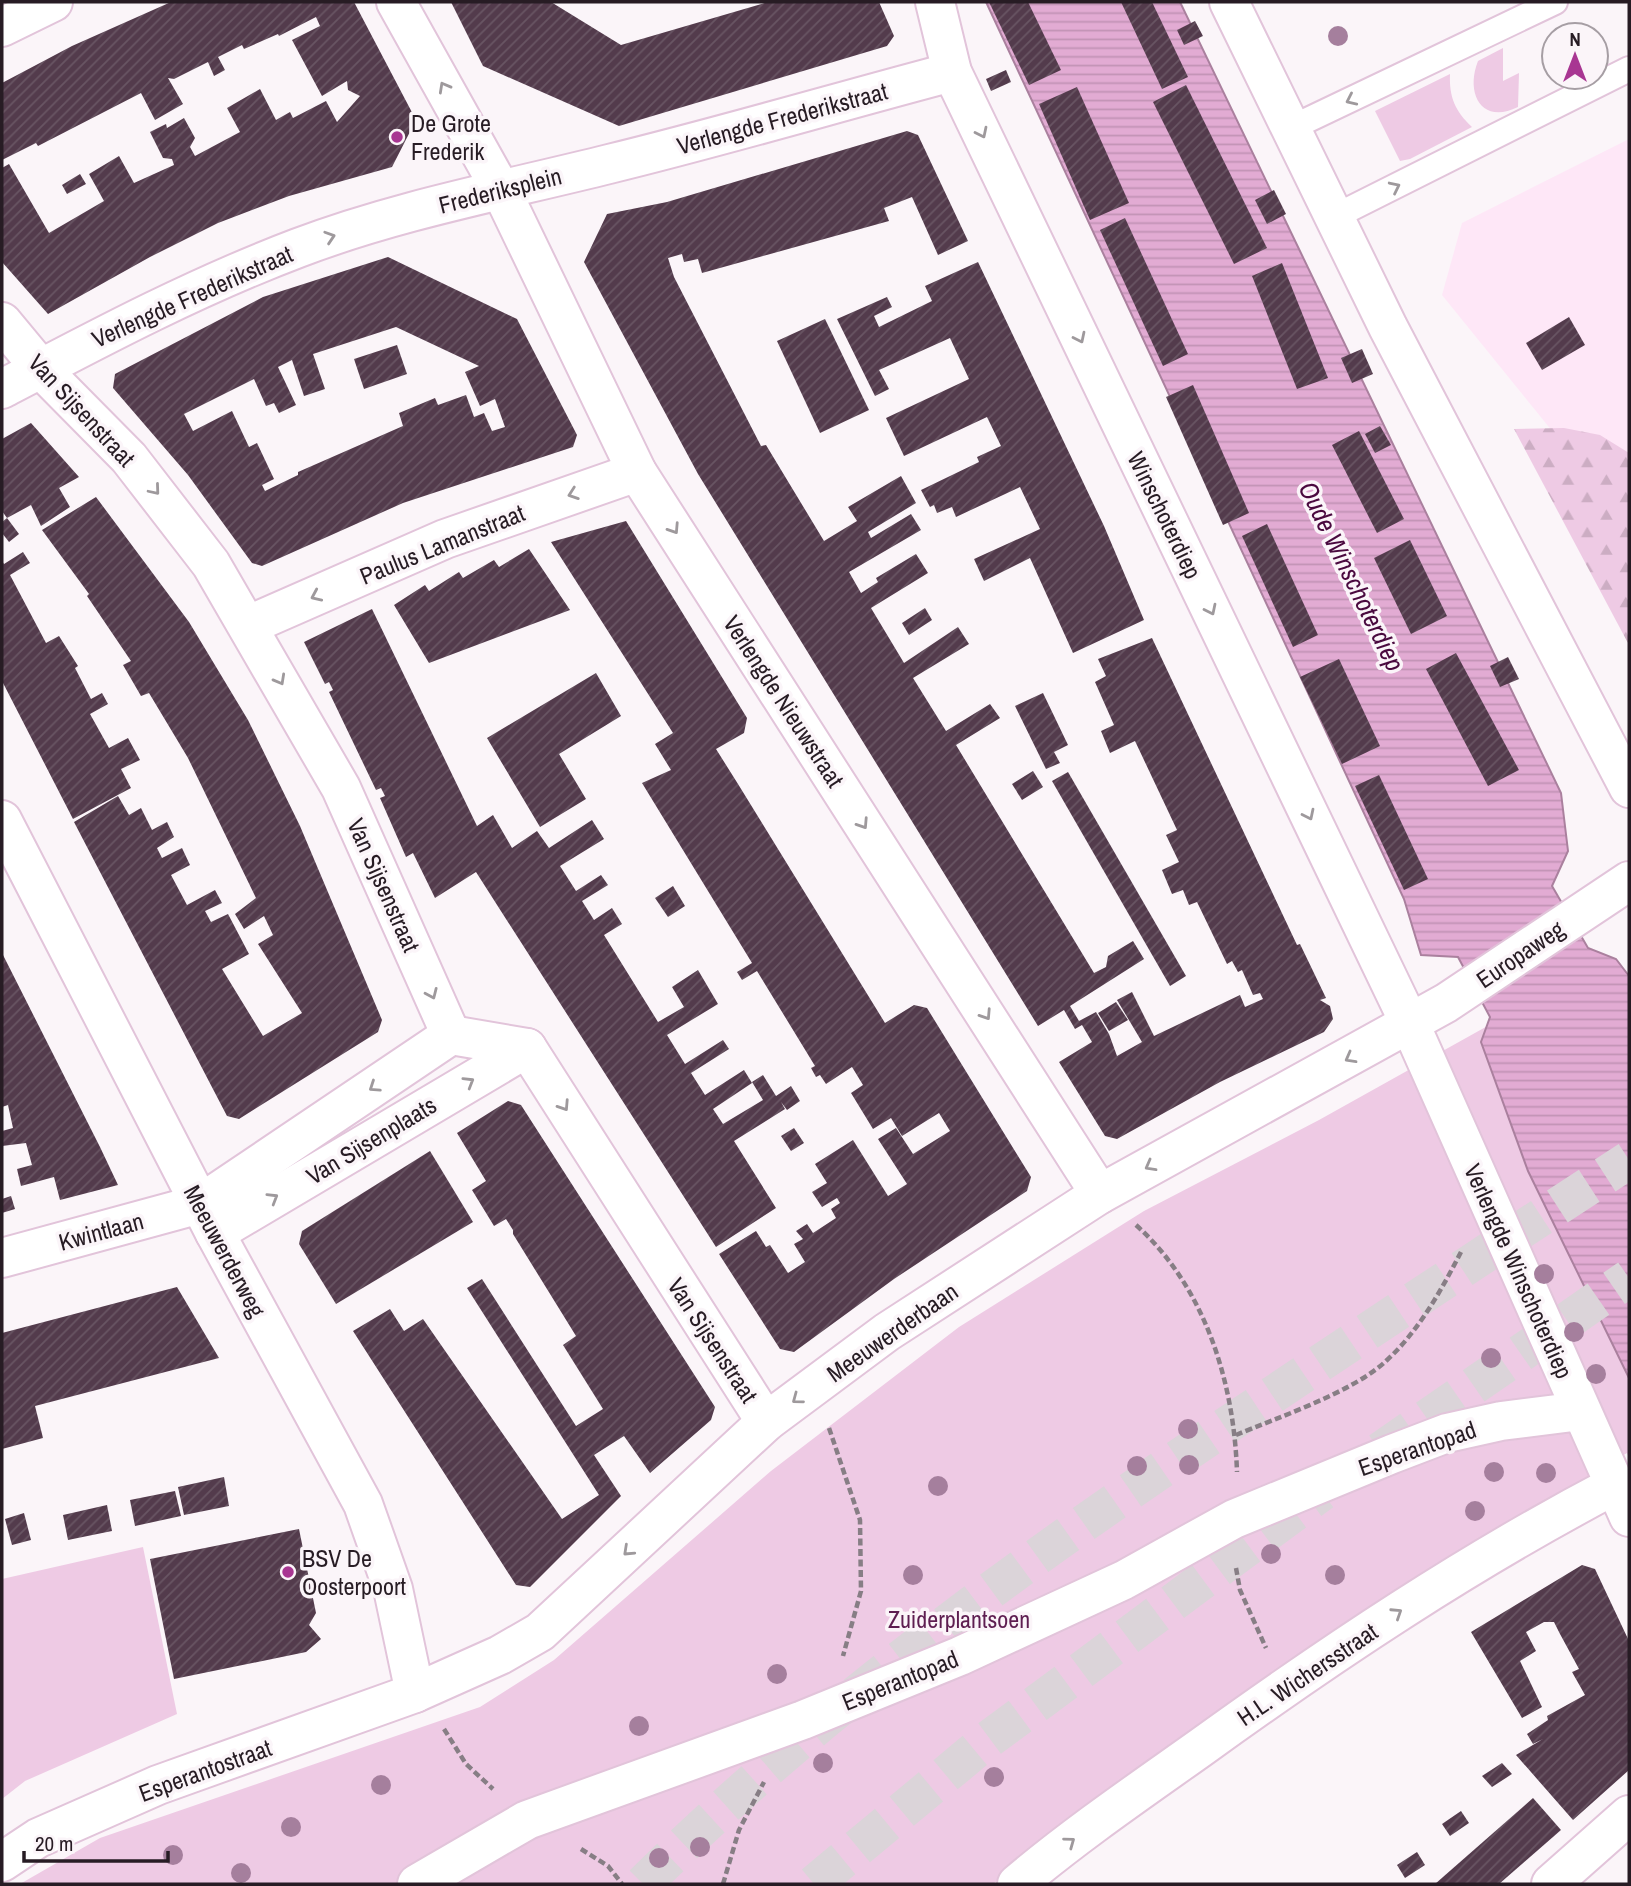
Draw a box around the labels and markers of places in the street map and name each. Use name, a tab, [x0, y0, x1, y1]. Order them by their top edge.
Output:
place label: De Grote Frederik	[411, 107, 491, 167]
marker: De Grote Frederik	[389, 129, 405, 145]
place label: BSV De Oosterpoort	[302, 1542, 406, 1602]
marker: BSV De Oosterpoort	[280, 1564, 296, 1580]

